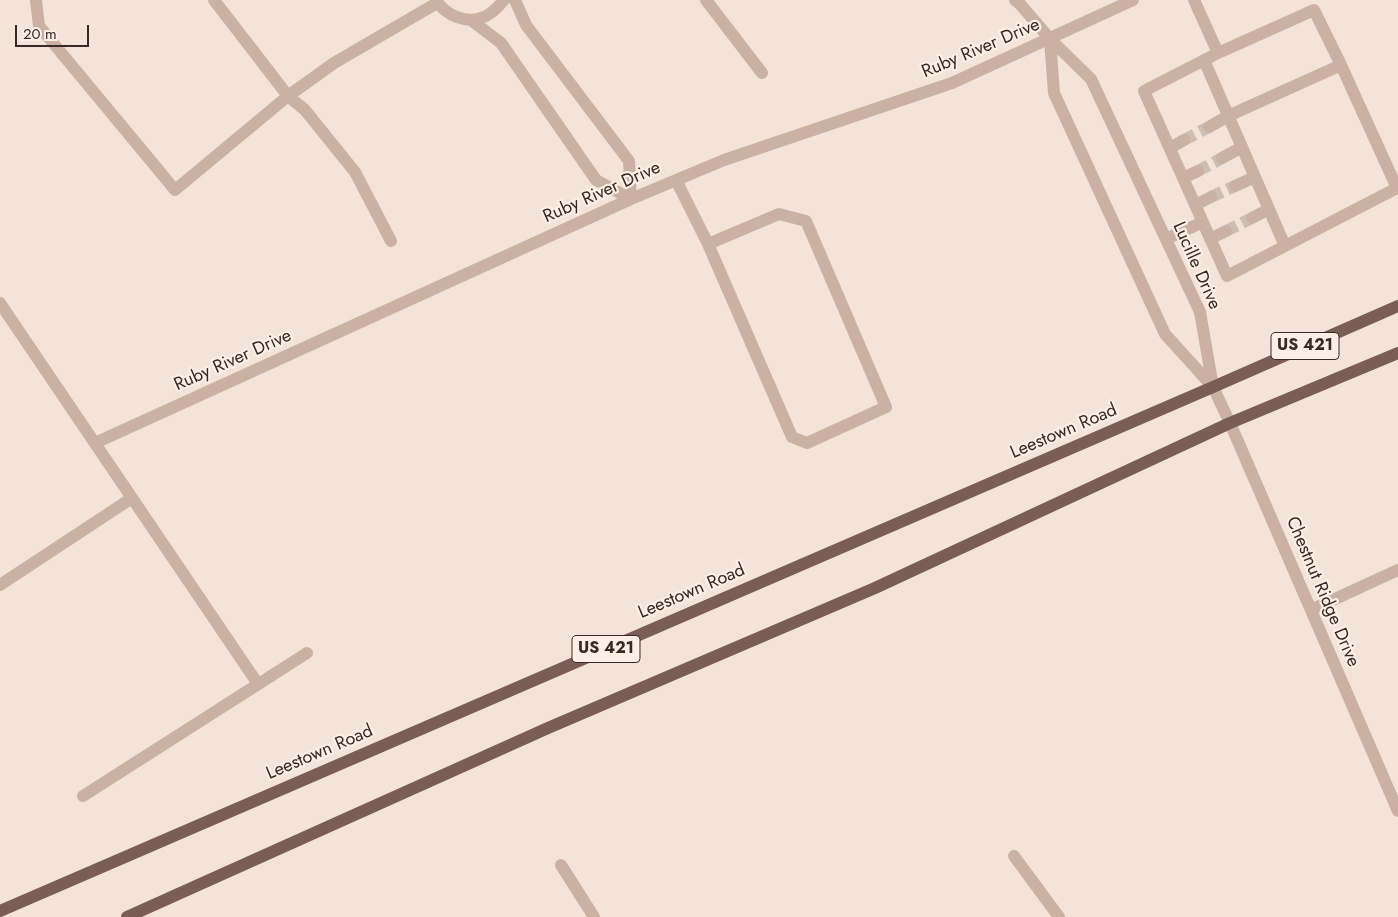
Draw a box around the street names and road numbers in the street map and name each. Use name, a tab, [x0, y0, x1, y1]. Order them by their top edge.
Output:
street label: Ruby River Drive	[919, 14, 1043, 84]
street label: Ruby River Drive	[540, 157, 664, 229]
street label: Lucille Drive	[1167, 219, 1225, 313]
street label: Ruby River Drive	[171, 325, 295, 397]
road number: US 421	[1271, 332, 1339, 360]
street label: Leestown Road	[1007, 400, 1121, 464]
street label: Chestnut Ridge Drive	[1281, 514, 1363, 670]
street label: Leestown Road	[635, 560, 749, 624]
road number: US 421	[572, 636, 640, 662]
street label: Leestown Road	[263, 721, 377, 785]

